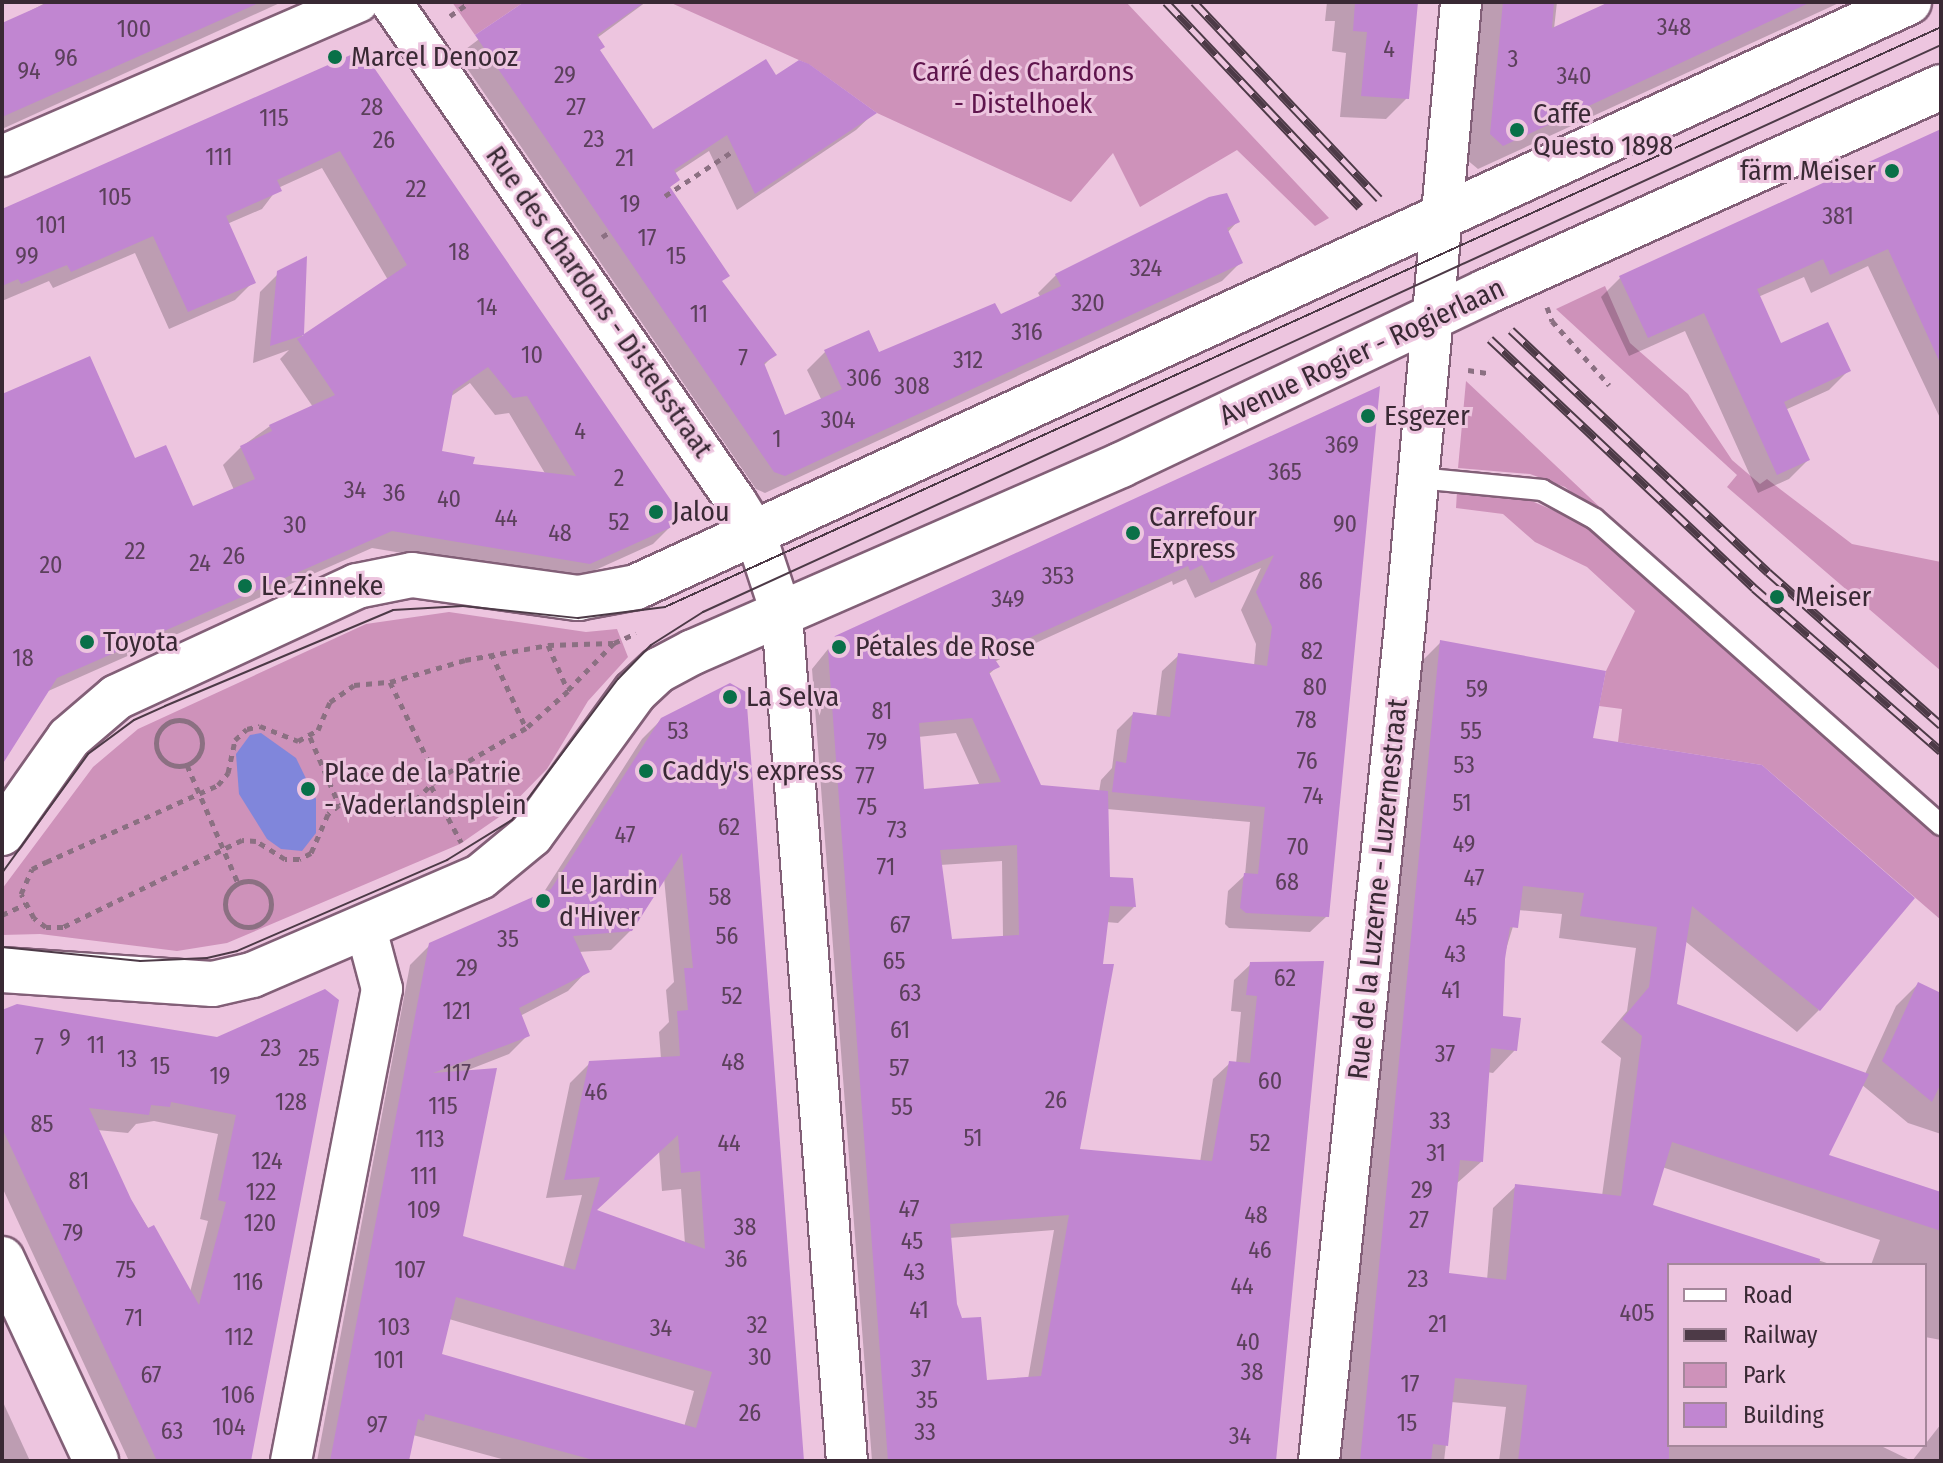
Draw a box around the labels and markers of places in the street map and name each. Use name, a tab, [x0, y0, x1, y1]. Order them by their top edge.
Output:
place label: Marcel Denooz	[351, 40, 518, 74]
marker: Marcel Denooz	[326, 48, 344, 66]
place label: Caffe Questo 1898	[1533, 97, 1673, 163]
marker: Caffe Questo 1898	[1508, 121, 1526, 139]
place label: färm Meiser	[1740, 154, 1876, 188]
marker: färm Meiser	[1883, 162, 1901, 180]
place label: Esgezer	[1384, 399, 1470, 433]
marker: Esgezer	[1359, 407, 1377, 425]
place label: Jalou	[672, 495, 730, 529]
place label: Carrefour Express	[1149, 500, 1257, 566]
marker: Jalou	[647, 503, 665, 521]
marker: Carrefour Express	[1124, 524, 1142, 542]
place label: Le Zinneke	[261, 569, 383, 603]
marker: Le Zinneke	[236, 577, 254, 595]
place label: Meiser	[1795, 580, 1871, 614]
marker: Meiser	[1766, 586, 1788, 608]
place label: Toyota	[103, 625, 179, 659]
place label: Pétales de Rose	[855, 630, 1035, 664]
marker: Toyota	[78, 633, 96, 651]
marker: Pétales de Rose	[830, 638, 848, 656]
place label: La Selva	[746, 680, 839, 714]
marker: La Selva	[721, 688, 739, 706]
place label: Caddy's express	[662, 754, 843, 788]
place label: Place de la Patrie - Vaderlandsplein	[324, 756, 527, 822]
marker: Caddy's express	[637, 762, 655, 780]
marker: Place de la Patrie - Vaderlandsplein	[299, 780, 317, 798]
place label: Le Jardin d'Hiver	[559, 868, 658, 934]
marker: Le Jardin d'Hiver	[534, 892, 552, 910]

